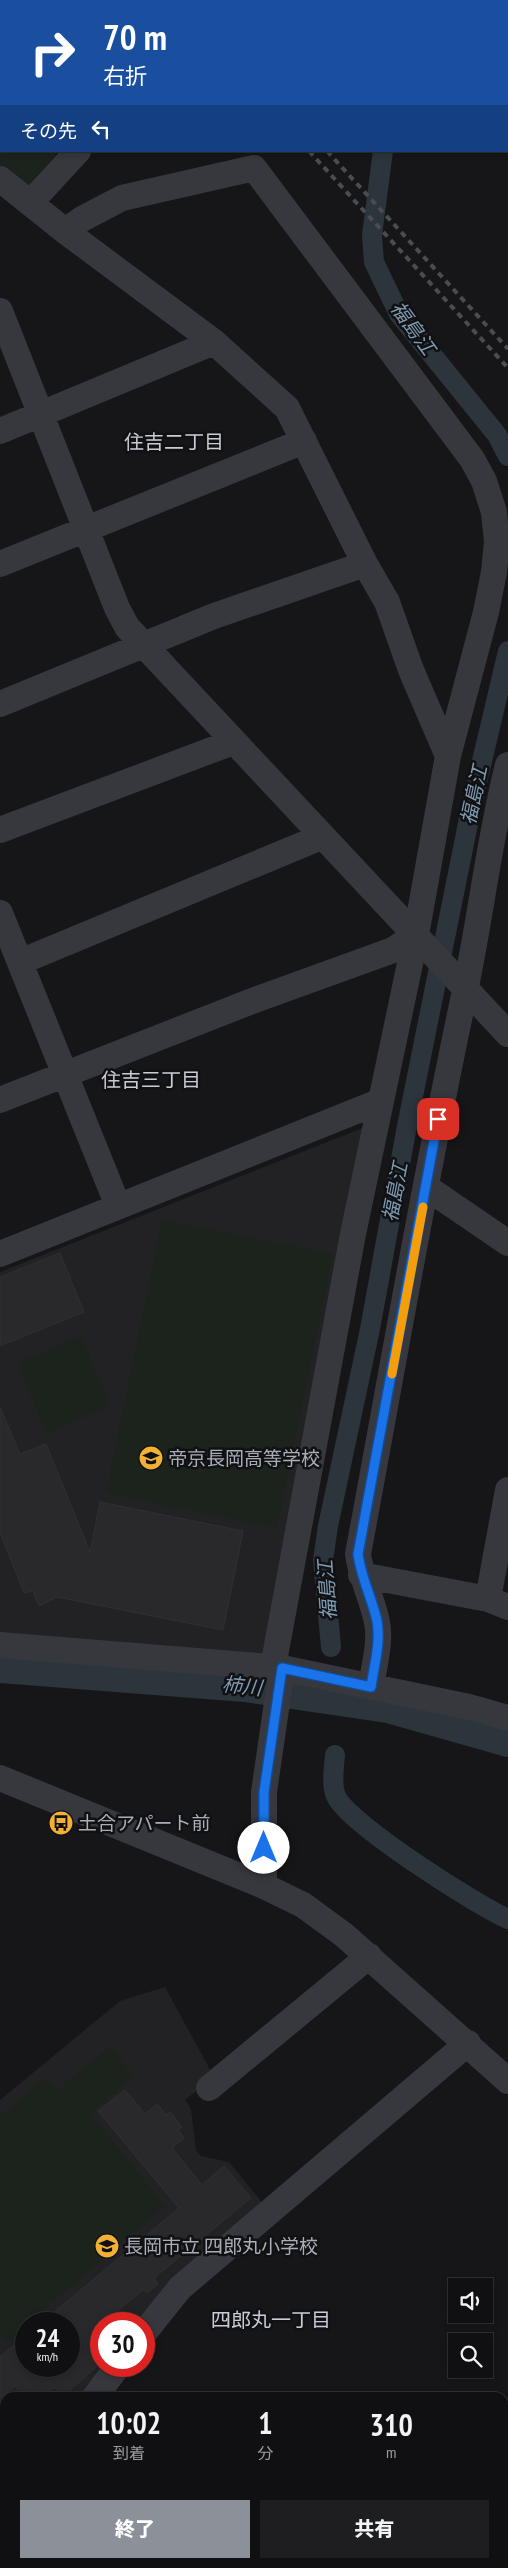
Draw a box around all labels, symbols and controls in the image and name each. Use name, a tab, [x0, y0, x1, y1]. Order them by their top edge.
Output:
text: 70 m	[103, 14, 167, 60]
icon: right	[20, 20, 85, 85]
text: 右折	[103, 62, 147, 90]
icon: left	[87, 115, 115, 143]
text: その先	[20, 119, 77, 143]
water label: 福島江	[385, 296, 442, 362]
district label: 住吉二丁目	[124, 429, 224, 455]
water label: 福島江	[455, 761, 493, 827]
district label: 住吉三丁目	[101, 1067, 201, 1093]
pin	[417, 1098, 459, 1140]
icon: arrive	[424, 1105, 452, 1133]
water label: 福島江	[377, 1158, 414, 1224]
school or university icon: 帝京長岡高等学校	[138, 1445, 164, 1471]
place label: 帝京長岡高等学校	[168, 1446, 320, 1470]
water label: 福島江	[312, 1557, 342, 1621]
water label: 柿川	[221, 1671, 265, 1701]
bus stop icon: 土合アパート前	[48, 1810, 74, 1836]
place label: 土合アパート前	[78, 1811, 211, 1835]
position arrow	[237, 1821, 289, 1873]
school or university icon: 長岡市立 四郎丸小学校	[94, 2233, 120, 2259]
place label: 長岡市立 四郎丸小学校	[124, 2234, 318, 2258]
map controls	[448, 2278, 493, 2378]
button: sound	[448, 2278, 493, 2323]
district label: 四郎丸一丁目	[211, 2307, 331, 2333]
speed limit sign: 30	[90, 2312, 155, 2377]
text: 24	[36, 2322, 59, 2354]
button: search	[448, 2333, 493, 2378]
text: km/h	[37, 2349, 58, 2364]
text: 10:02	[96, 2403, 161, 2442]
text: 1	[258, 2403, 273, 2442]
text: 310	[370, 2405, 413, 2444]
text: m	[386, 2442, 396, 2462]
text: 到着	[113, 2443, 145, 2463]
text: 分	[257, 2443, 273, 2463]
button: 終了	[20, 2500, 250, 2558]
button: 共有	[260, 2500, 489, 2558]

